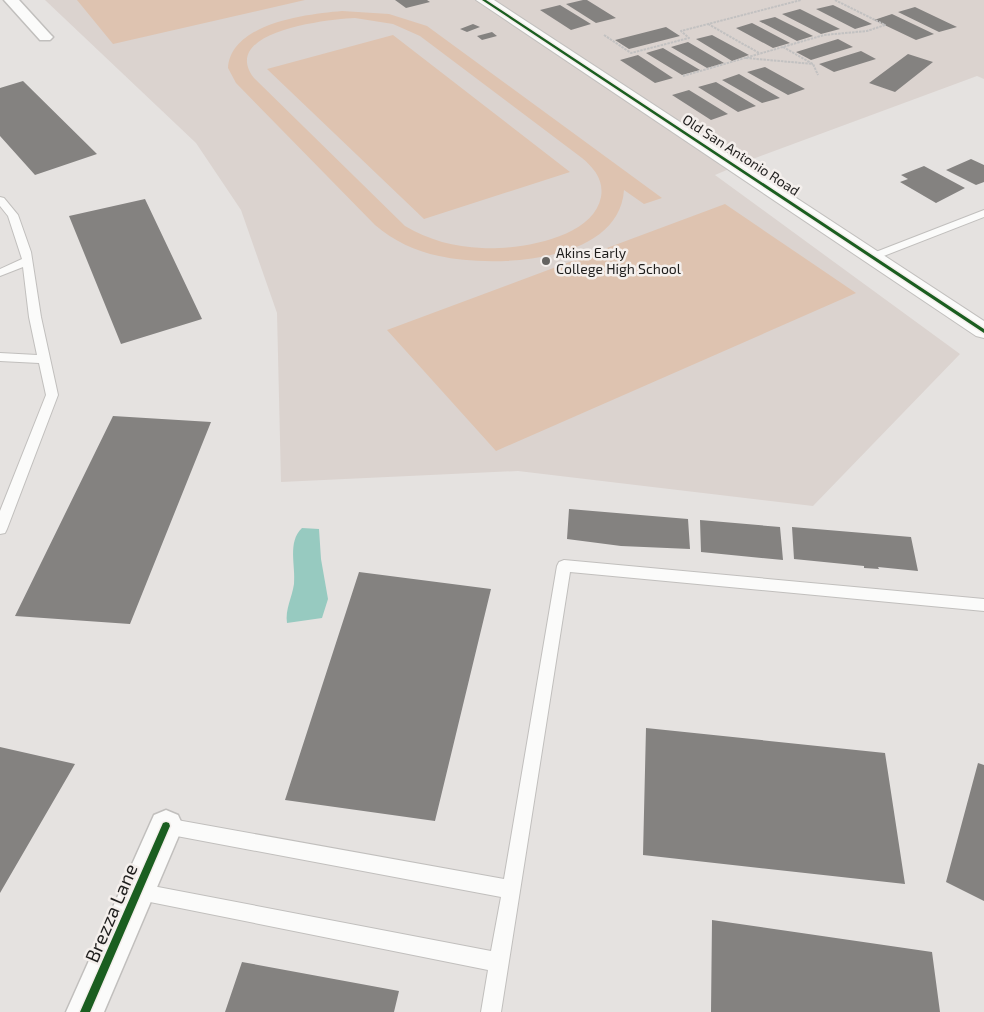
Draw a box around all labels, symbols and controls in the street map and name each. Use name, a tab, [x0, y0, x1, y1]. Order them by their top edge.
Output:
street label: Old San Antonio Road	[680, 110, 803, 199]
place label: Akins Early College High School	[556, 244, 682, 277]
marker: Akins Early College High School	[540, 255, 552, 267]
street label: Brezza Lane	[79, 860, 142, 966]

